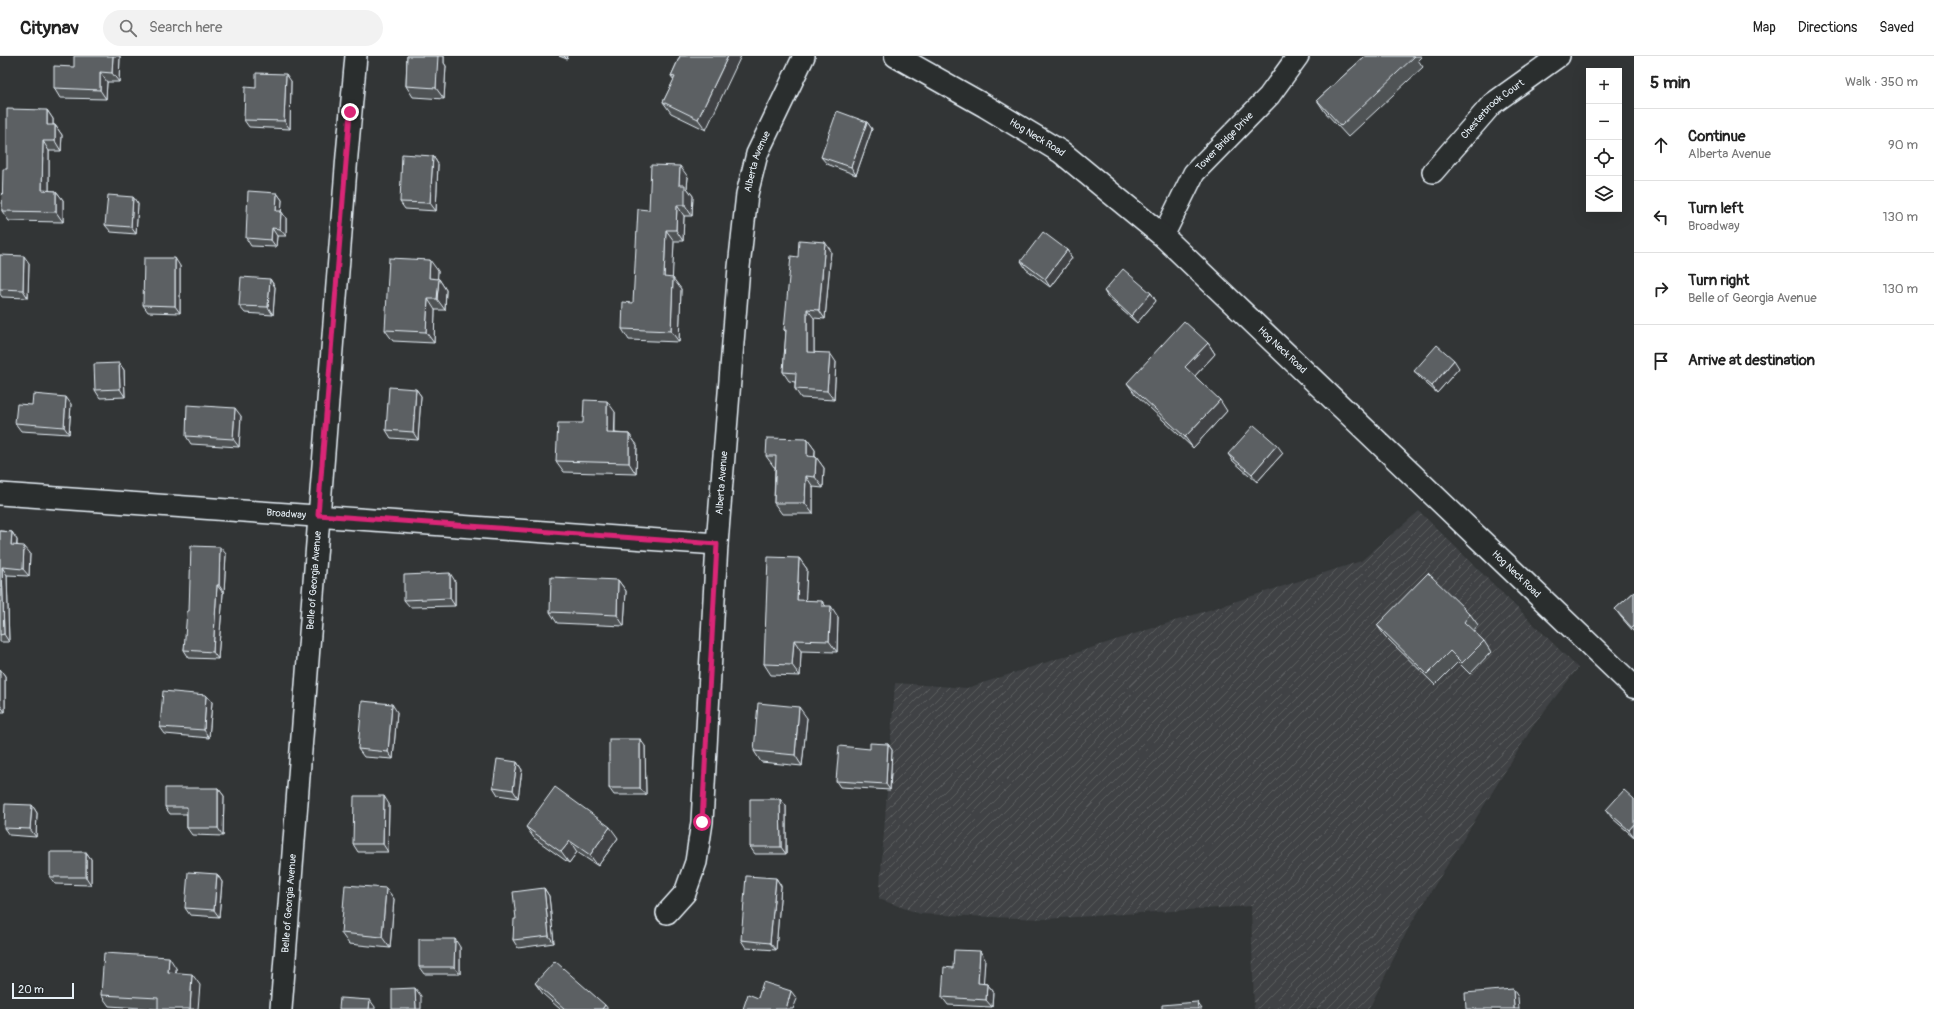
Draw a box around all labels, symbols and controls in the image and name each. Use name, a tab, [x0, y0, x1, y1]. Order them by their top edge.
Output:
search box	[103, 10, 383, 46]
text: Citynav	[20, 16, 79, 40]
icon: search	[117, 17, 139, 39]
text: Search here	[149, 18, 222, 37]
text: Map	[1753, 19, 1776, 36]
text: Directions	[1798, 19, 1857, 36]
text: Saved	[1879, 19, 1914, 36]
map controls	[1586, 68, 1622, 212]
button: +	[1586, 68, 1622, 104]
text: 5 min	[1650, 72, 1690, 93]
text: Walk · 350 m	[1845, 74, 1918, 90]
street label: Chesterbrook Court	[1458, 76, 1527, 141]
route end	[341, 103, 359, 121]
button: −	[1586, 104, 1622, 140]
street label: Tower Bridge Drive	[1193, 110, 1256, 173]
street label: Hog Neck Road	[1007, 116, 1068, 159]
text: Continue	[1688, 127, 1746, 146]
street label: Alberta Avenue	[742, 129, 773, 193]
icon: ahead	[1650, 134, 1672, 156]
text: 90 m	[1888, 137, 1918, 153]
button: locate	[1586, 140, 1622, 176]
text: Alberta Avenue	[1688, 146, 1771, 162]
button: layers	[1586, 176, 1622, 212]
text: Turn left	[1688, 199, 1744, 218]
icon: left	[1650, 206, 1672, 228]
text: 130 m	[1882, 209, 1918, 225]
text: Broadway	[1688, 218, 1740, 234]
text: Turn right	[1688, 271, 1749, 290]
icon: right	[1650, 278, 1672, 300]
text: 130 m	[1882, 281, 1918, 297]
text: Belle of Georgia Avenue	[1688, 290, 1817, 306]
street label: Hog Neck Road	[1255, 324, 1309, 376]
icon: arrive	[1650, 350, 1672, 372]
text: Arrive at destination	[1688, 351, 1815, 370]
street label: Alberta Avenue	[713, 450, 730, 515]
street label: Broadway	[266, 507, 307, 521]
street label: Belle of Georgia Avenue	[304, 530, 324, 630]
street label: Hog Neck Road	[1489, 548, 1543, 600]
route start	[693, 813, 711, 831]
street label: Belle of Georgia Avenue	[279, 853, 299, 953]
scale bar	[12, 981, 74, 1000]
text: 20 m	[18, 983, 44, 996]

